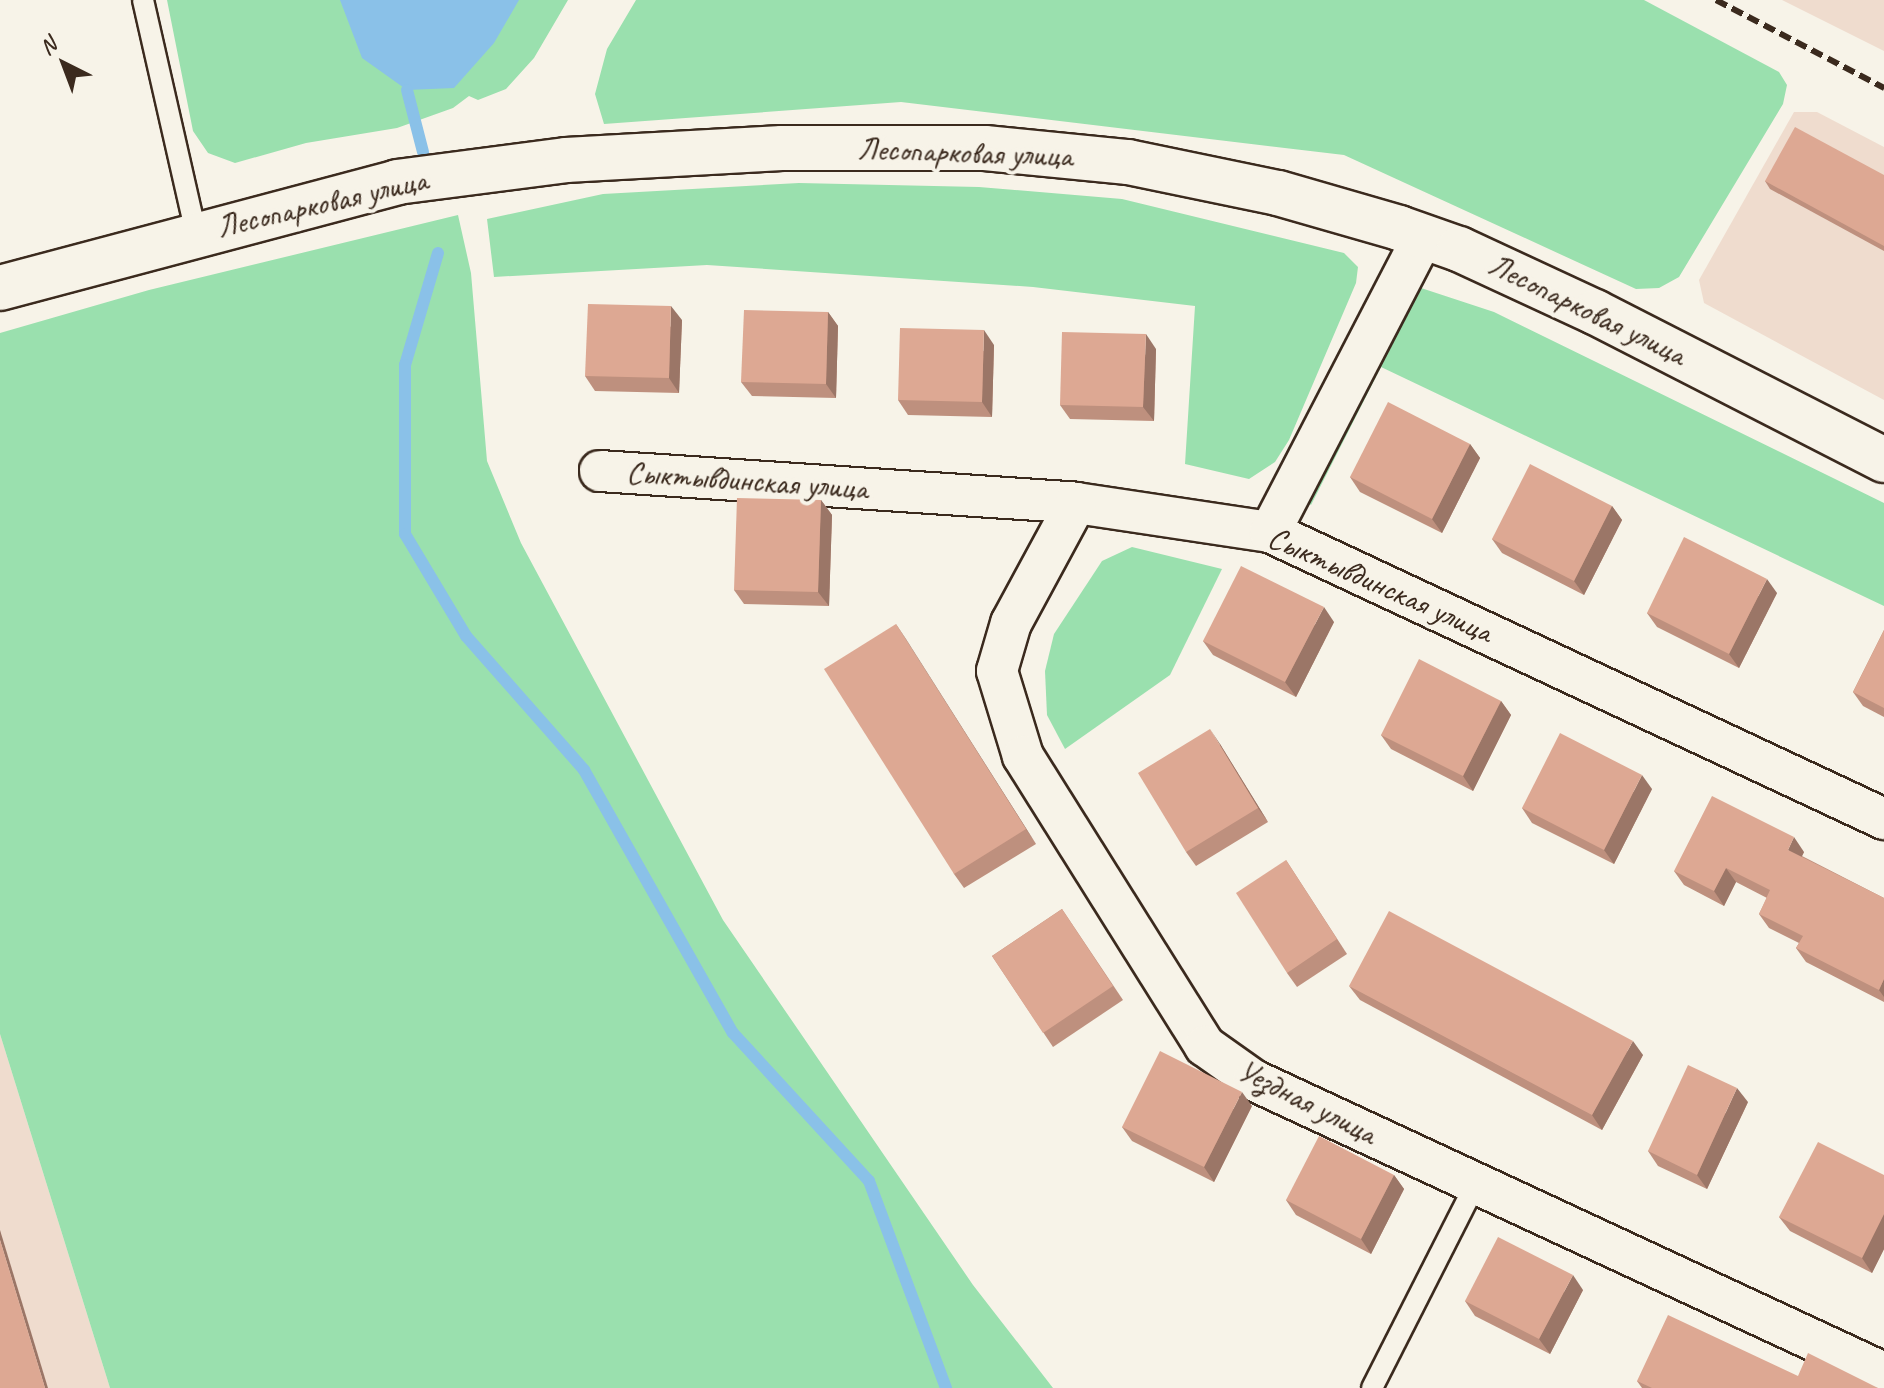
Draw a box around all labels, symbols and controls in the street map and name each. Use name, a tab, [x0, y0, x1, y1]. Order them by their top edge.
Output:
north arrow	[24, 24, 104, 104]
text: N	[34, 31, 62, 61]
street label: Лесопарковая улица	[857, 130, 1073, 176]
street label: Лесопарковая улица	[213, 161, 431, 247]
street label: Лесопарковая улица	[1482, 246, 1692, 374]
street label: Сыктывдинская улица	[625, 453, 869, 509]
street label: Сыктывдинская улица	[1262, 518, 1498, 652]
street label: Уездная улица	[1231, 1051, 1383, 1153]

